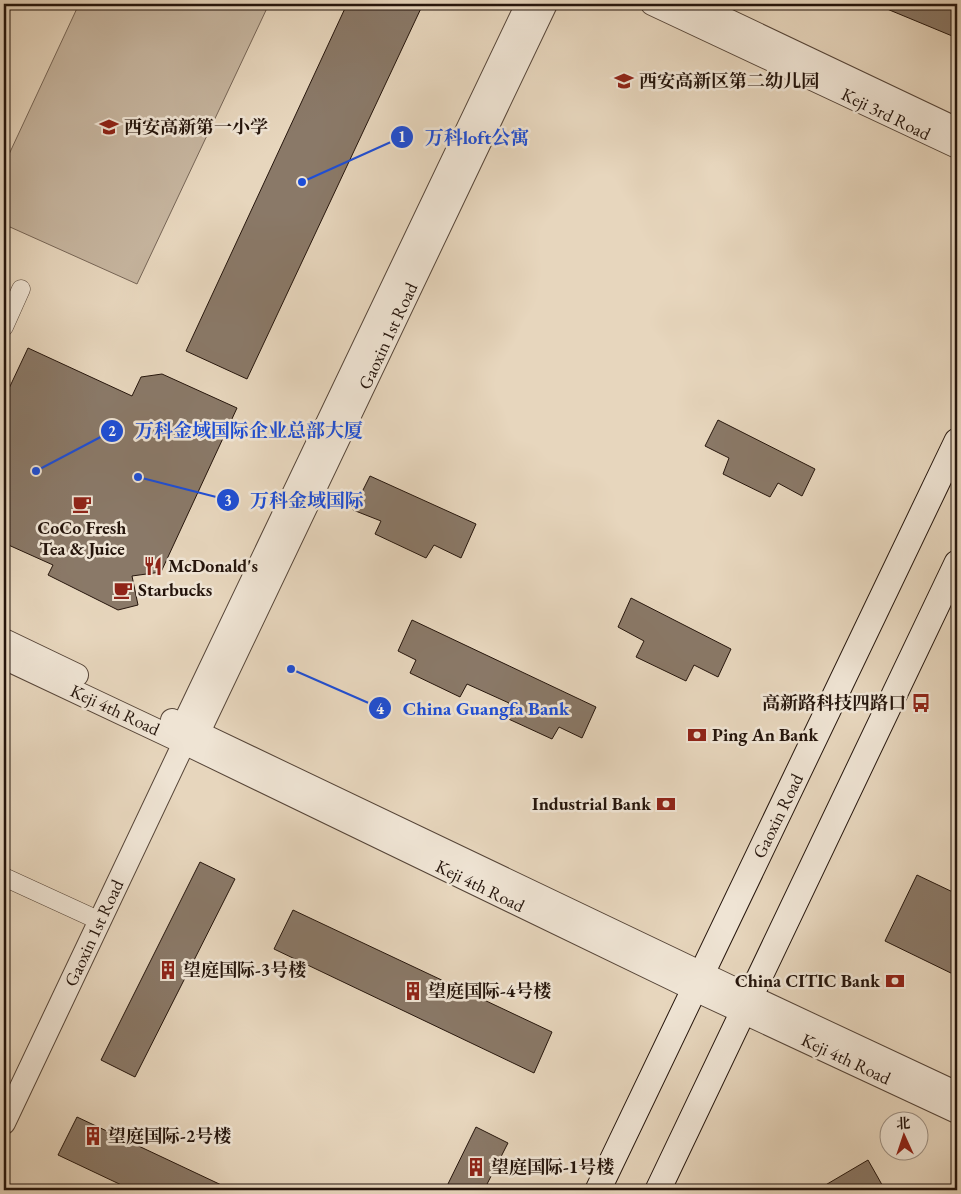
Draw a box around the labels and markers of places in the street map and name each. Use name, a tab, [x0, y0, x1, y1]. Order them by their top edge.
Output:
place label: 西安高新区第二幼儿园	[639, 69, 819, 92]
school or university icon: 西安高新区第二幼儿园	[613, 70, 635, 92]
place label: 西安高新第一小学	[124, 115, 268, 138]
school or university icon: 西安高新第一小学	[98, 116, 120, 138]
callout: 万科loft公寓	[389, 120, 539, 154]
callout: 万科金域国际企业总部大厦	[100, 414, 373, 448]
callout: 万科金域国际	[215, 483, 374, 517]
cafe icon: CoCo Fresh Tea & Juice	[71, 493, 93, 515]
place label: CoCo Fresh Tea & Juice	[38, 516, 126, 560]
place label: McDonald's	[168, 554, 258, 577]
restaurant icon: McDonald's	[142, 555, 164, 577]
place label: Starbucks	[138, 578, 212, 601]
cafe icon: Starbucks	[112, 579, 134, 601]
callout: China Guangfa Bank	[368, 691, 579, 725]
place label: 高新路科技四路口	[762, 691, 906, 714]
bus stop icon: 高新路科技四路口	[910, 692, 932, 714]
place label: Ping An Bank	[712, 723, 819, 746]
bank icon: Ping An Bank	[686, 724, 708, 746]
place label: Industrial Bank	[532, 792, 652, 815]
bank icon: Industrial Bank	[655, 793, 677, 815]
place label: 望庭国际-3号楼	[183, 958, 306, 981]
building icon: 望庭国际-3号楼	[157, 959, 179, 981]
place label: China CITIC Bank	[735, 969, 881, 992]
bank icon: China CITIC Bank	[884, 970, 906, 992]
place label: 望庭国际-4号楼	[428, 979, 551, 1002]
building icon: 望庭国际-4号楼	[402, 980, 424, 1002]
place label: 望庭国际-2号楼	[108, 1124, 231, 1147]
building icon: 望庭国际-2号楼	[82, 1125, 104, 1147]
place label: 望庭国际-1号楼	[491, 1155, 614, 1178]
building icon: 望庭国际-1号楼	[465, 1156, 487, 1178]

